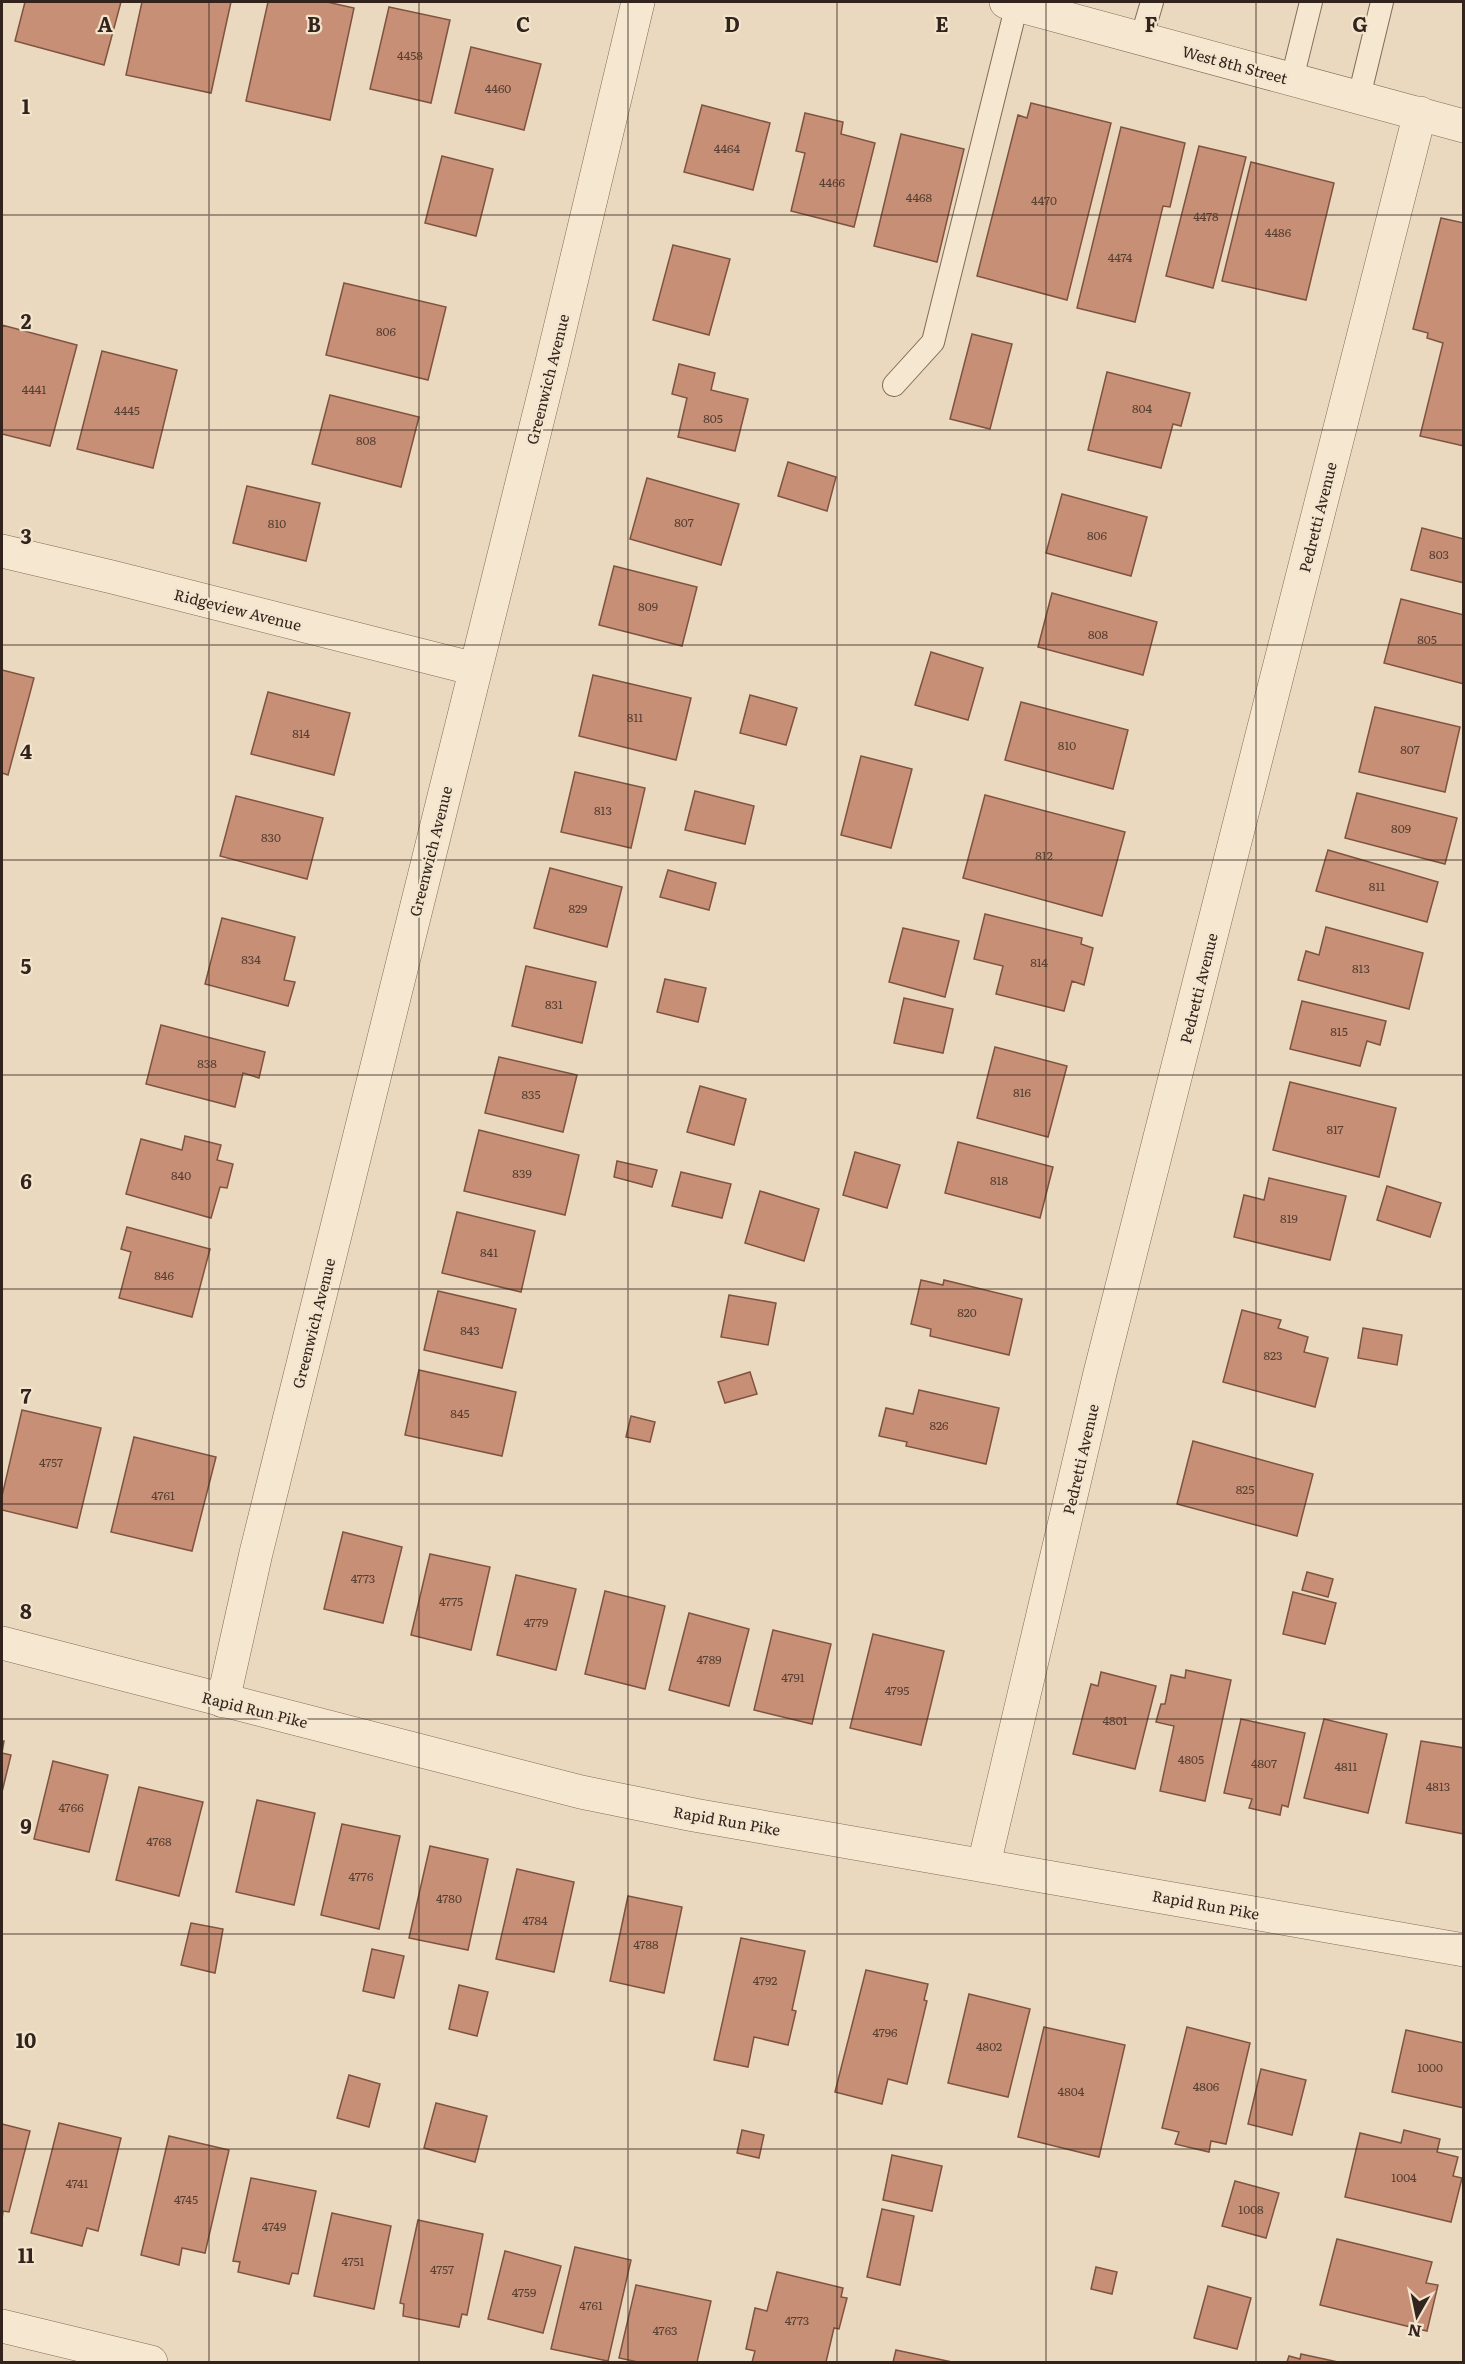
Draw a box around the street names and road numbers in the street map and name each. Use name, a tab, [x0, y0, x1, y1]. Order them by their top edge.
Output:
street label: West 8th Street	[1180, 39, 1290, 89]
street label: Greenwich Avenue	[520, 311, 574, 447]
street label: Pedretti Avenue	[1292, 459, 1342, 575]
street label: Ridgeview Avenue	[172, 582, 304, 636]
street label: Greenwich Avenue	[403, 783, 457, 919]
street label: Pedretti Avenue	[1173, 930, 1223, 1046]
street label: Greenwich Avenue	[286, 1255, 340, 1391]
street label: Pedretti Avenue	[1056, 1401, 1104, 1517]
street label: Rapid Run Pike	[200, 1685, 311, 1733]
street label: Rapid Run Pike	[672, 1799, 783, 1841]
street label: Rapid Run Pike	[1151, 1883, 1262, 1925]

